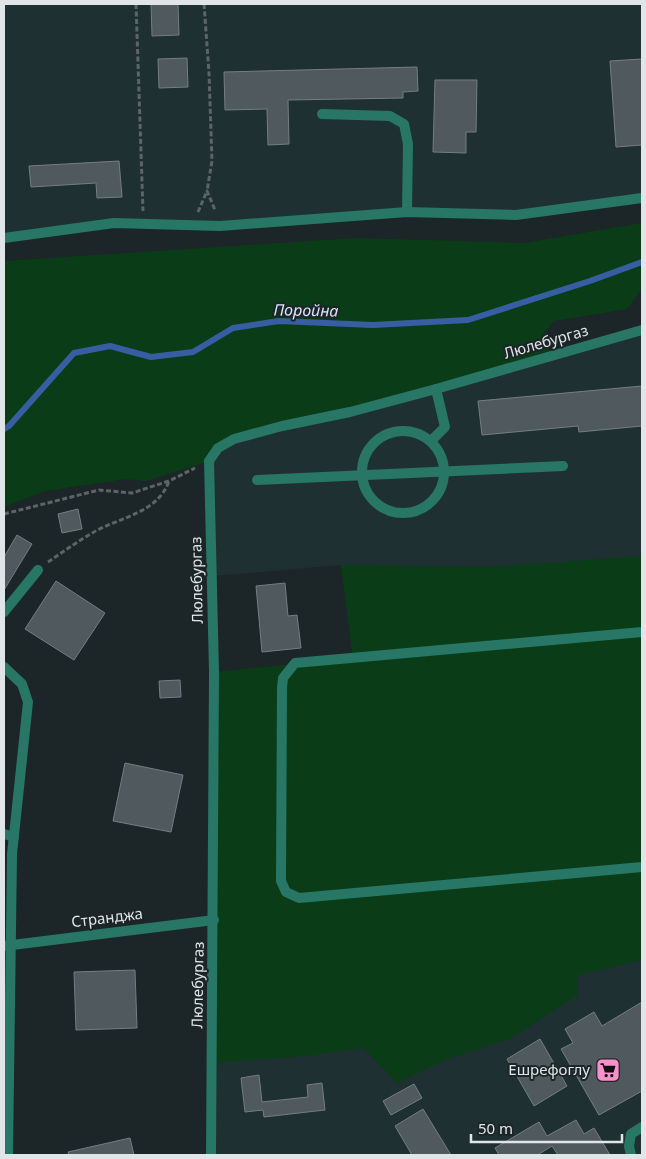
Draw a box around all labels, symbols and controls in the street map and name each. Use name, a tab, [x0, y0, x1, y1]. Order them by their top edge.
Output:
water label: Поройна	[273, 298, 339, 322]
street label: Люлебургаз	[501, 319, 590, 363]
street label: Люлебургаз	[185, 536, 207, 624]
street label: Странджа	[70, 903, 144, 931]
street label: Люлебургаз	[186, 941, 208, 1029]
supermarket icon: Ешрефоглу	[595, 1057, 621, 1083]
place label: Ешрефоглу	[508, 1059, 590, 1079]
scale bar	[471, 1112, 622, 1144]
text: 50 m	[478, 1118, 513, 1138]

